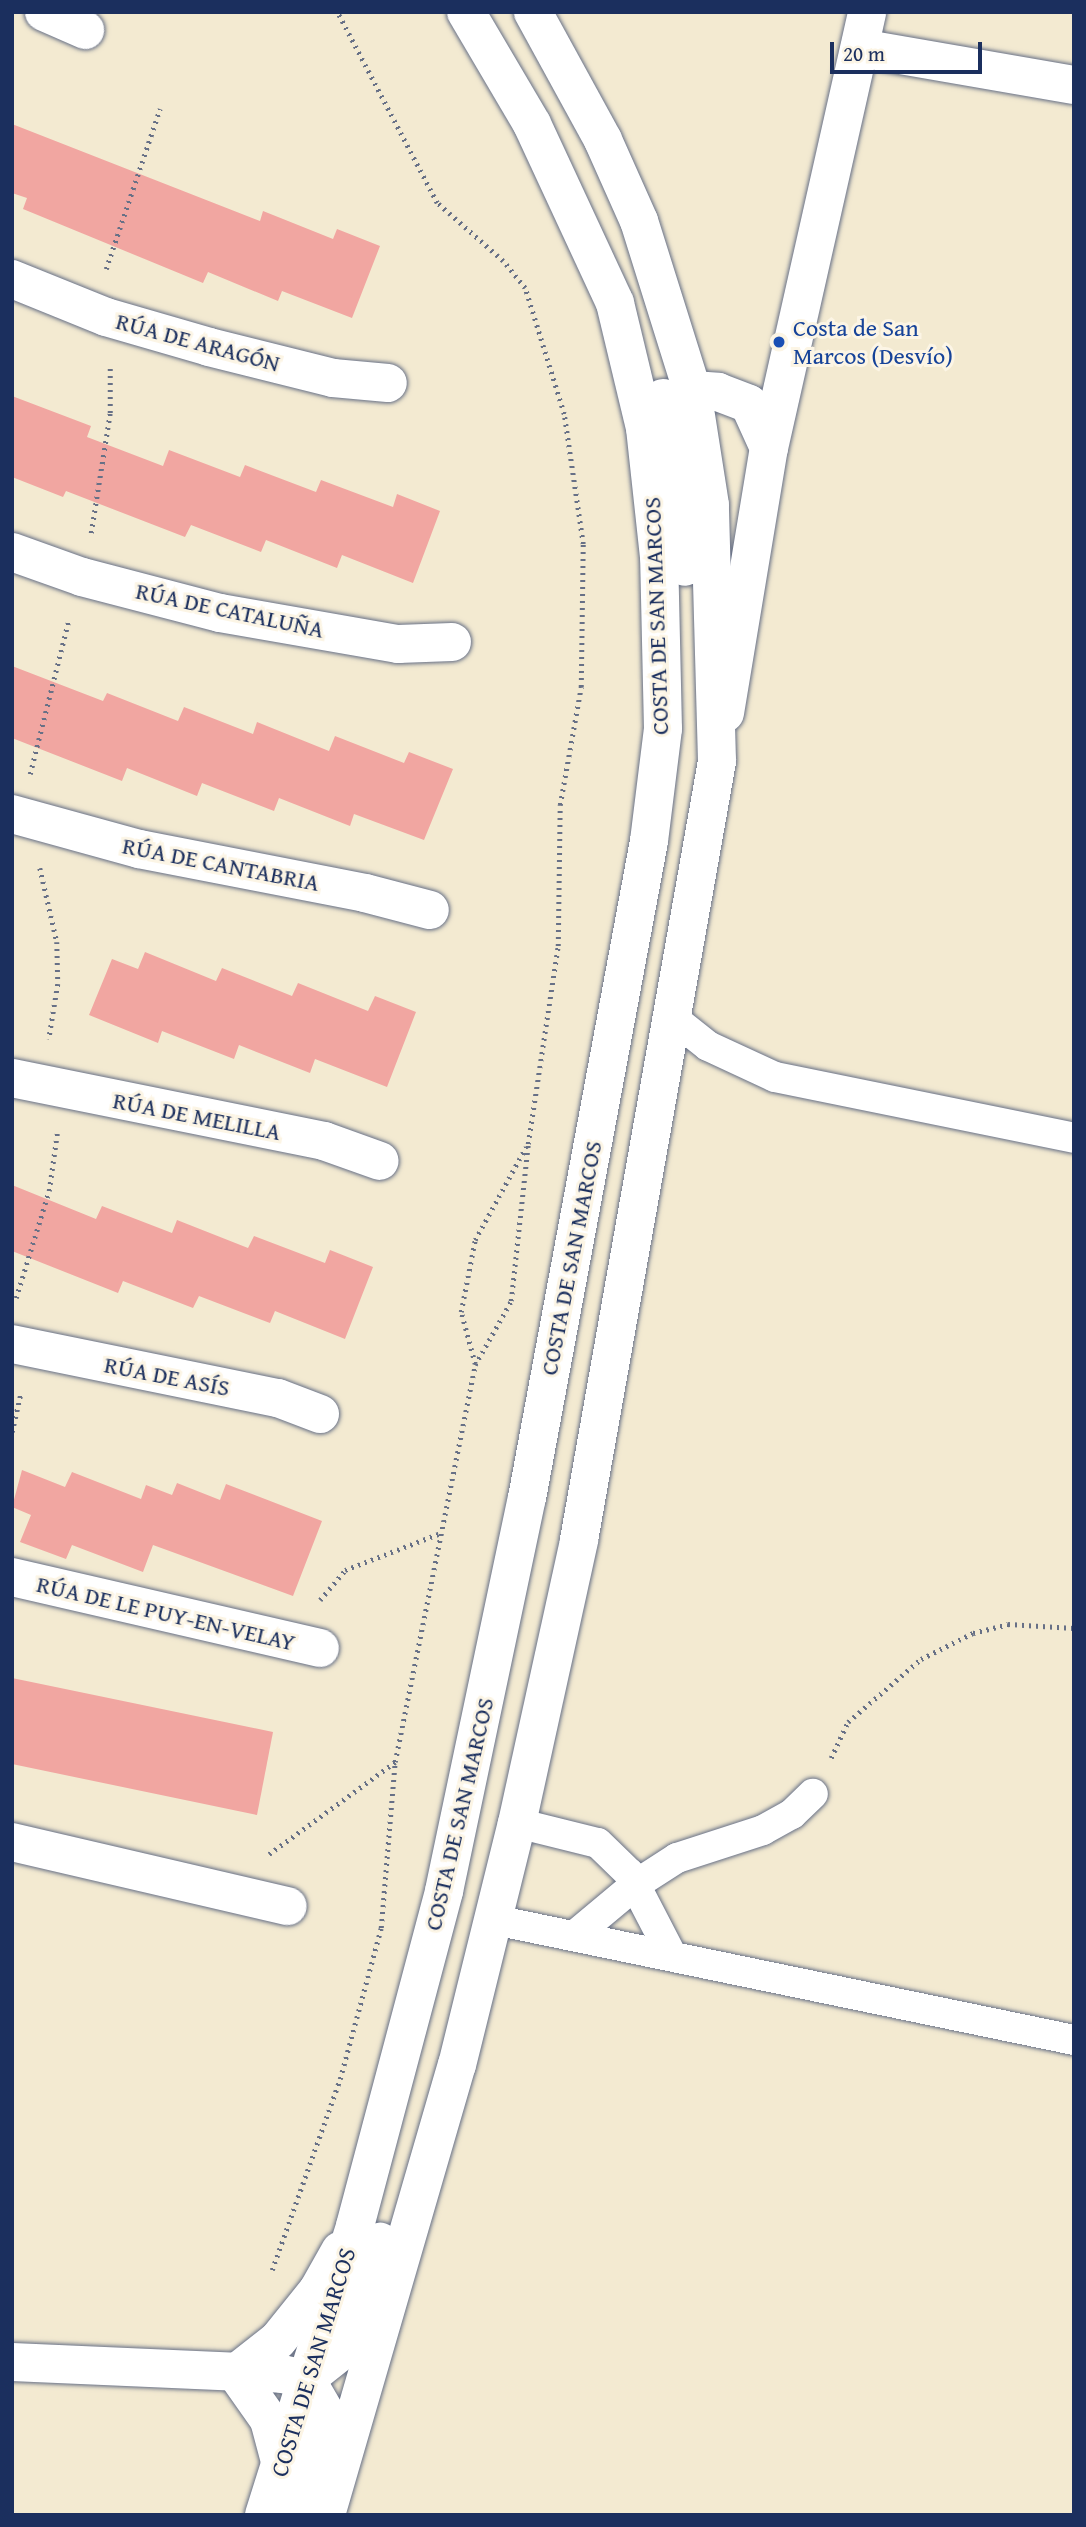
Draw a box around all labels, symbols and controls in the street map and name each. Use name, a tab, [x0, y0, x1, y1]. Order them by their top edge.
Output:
scale bar	[834, 28, 986, 72]
text: 20 m	[843, 38, 885, 69]
street label: RÚA DE ARAGÓN	[113, 306, 283, 378]
place label: Costa de San Marcos (Desvío)	[793, 314, 953, 370]
marker: Costa de San Marcos (Desvío)	[771, 334, 787, 350]
street label: COSTA DE SAN MARCOS	[637, 497, 675, 735]
street label: RÚA DE CATALUÑA	[133, 576, 327, 644]
street label: RÚA DE CANTABRIA	[120, 831, 322, 897]
street label: RÚA DE MELILLA	[111, 1086, 283, 1146]
street label: COSTA DE SAN MARCOS	[534, 1139, 608, 1377]
street label: RÚA DE ASÍS	[102, 1350, 232, 1402]
street label: RÚA DE LE PUY-EN-VELAY	[34, 1569, 298, 1657]
street label: COSTA DE SAN MARCOS	[418, 1695, 500, 1933]
street label: COSTA DE SAN MARCOS	[264, 2244, 362, 2480]

